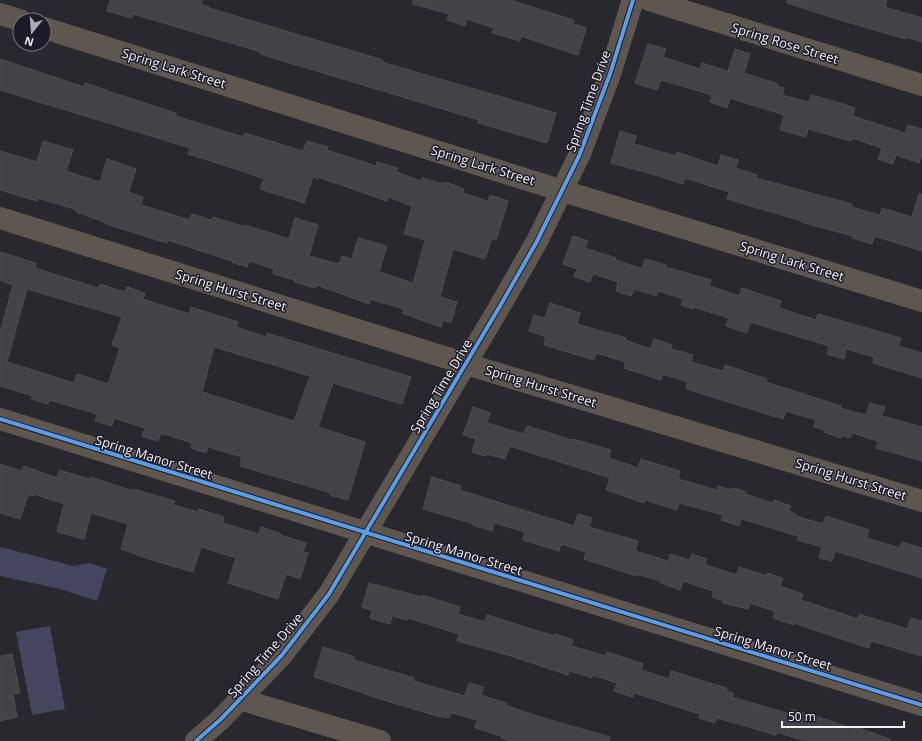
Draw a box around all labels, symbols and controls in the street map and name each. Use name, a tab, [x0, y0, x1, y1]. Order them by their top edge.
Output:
north arrow	[12, 12, 52, 52]
street label: Spring Rose Street	[729, 18, 841, 68]
text: N	[22, 34, 35, 51]
street label: Spring Lark Street	[120, 44, 229, 92]
street label: Spring Time Drive	[561, 48, 615, 154]
street label: Spring Lark Street	[429, 141, 538, 189]
street label: Spring Lark Street	[738, 237, 847, 285]
street label: Spring Hurst Street	[173, 265, 289, 316]
street label: Spring Time Drive	[406, 335, 476, 437]
street label: Spring Hurst Street	[483, 361, 599, 412]
street label: Spring Manor Street	[93, 431, 215, 484]
street label: Spring Hurst Street	[793, 454, 909, 505]
street label: Spring Manor Street	[403, 527, 525, 580]
street label: Spring Time Drive	[223, 609, 307, 701]
street label: Spring Manor Street	[712, 622, 834, 675]
scale bar	[782, 703, 904, 729]
text: 50 m	[788, 708, 816, 725]

